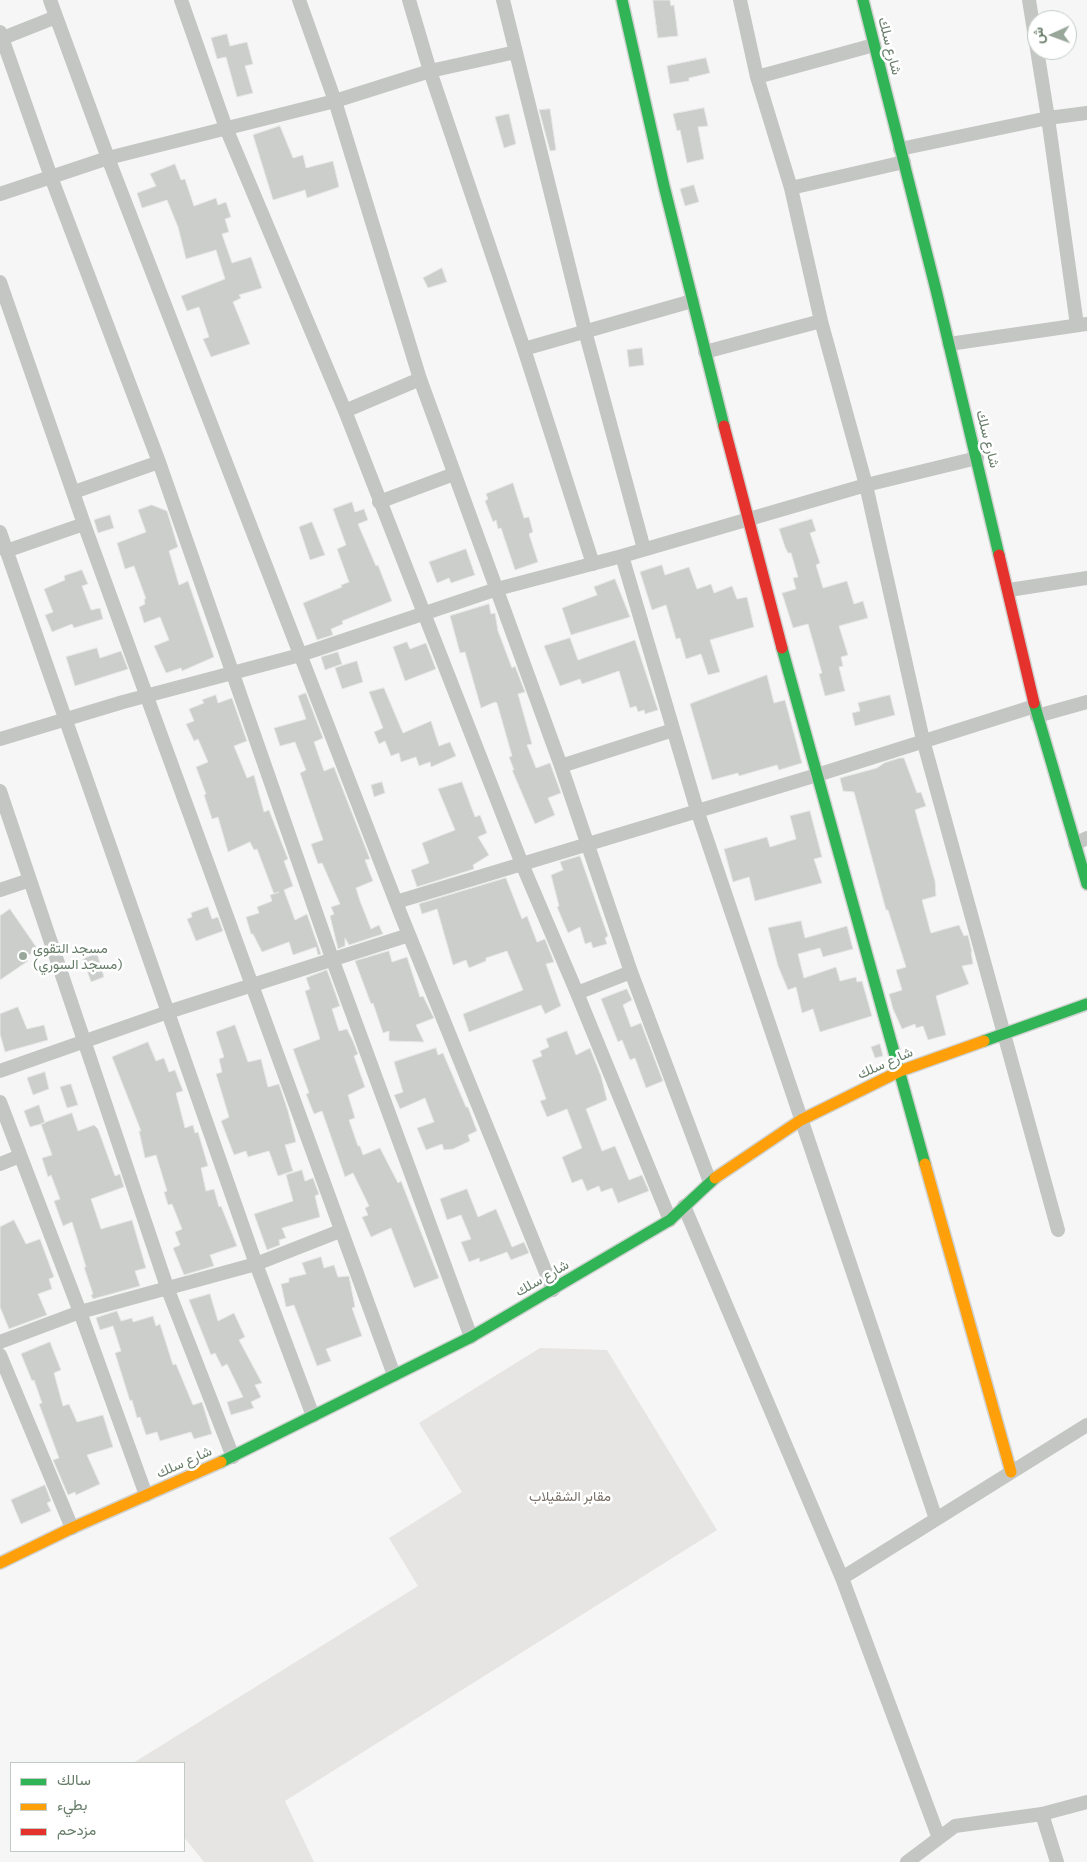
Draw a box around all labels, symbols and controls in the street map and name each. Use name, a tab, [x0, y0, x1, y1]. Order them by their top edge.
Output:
north arrow	[1027, 10, 1077, 60]
street label: شارع سلك	[875, 15, 905, 77]
text: ش	[1029, 27, 1046, 44]
street label: شارع سلك	[973, 408, 1003, 470]
place label: مسجد التقوى (مسجد السوري)	[33, 940, 123, 972]
marker: مسجد التقوى (مسجد السوري)	[17, 950, 29, 962]
street label: شارع سلك	[855, 1043, 915, 1083]
street label: شارع سلك	[512, 1256, 572, 1300]
street label: شارع سلك	[154, 1442, 214, 1482]
park label: مقابر الشقيلاب	[529, 1488, 611, 1504]
legend	[10, 1762, 185, 1852]
text: سالك	[57, 1770, 91, 1788]
text: بطيء	[57, 1795, 87, 1813]
text: مزدحم	[57, 1820, 96, 1838]

